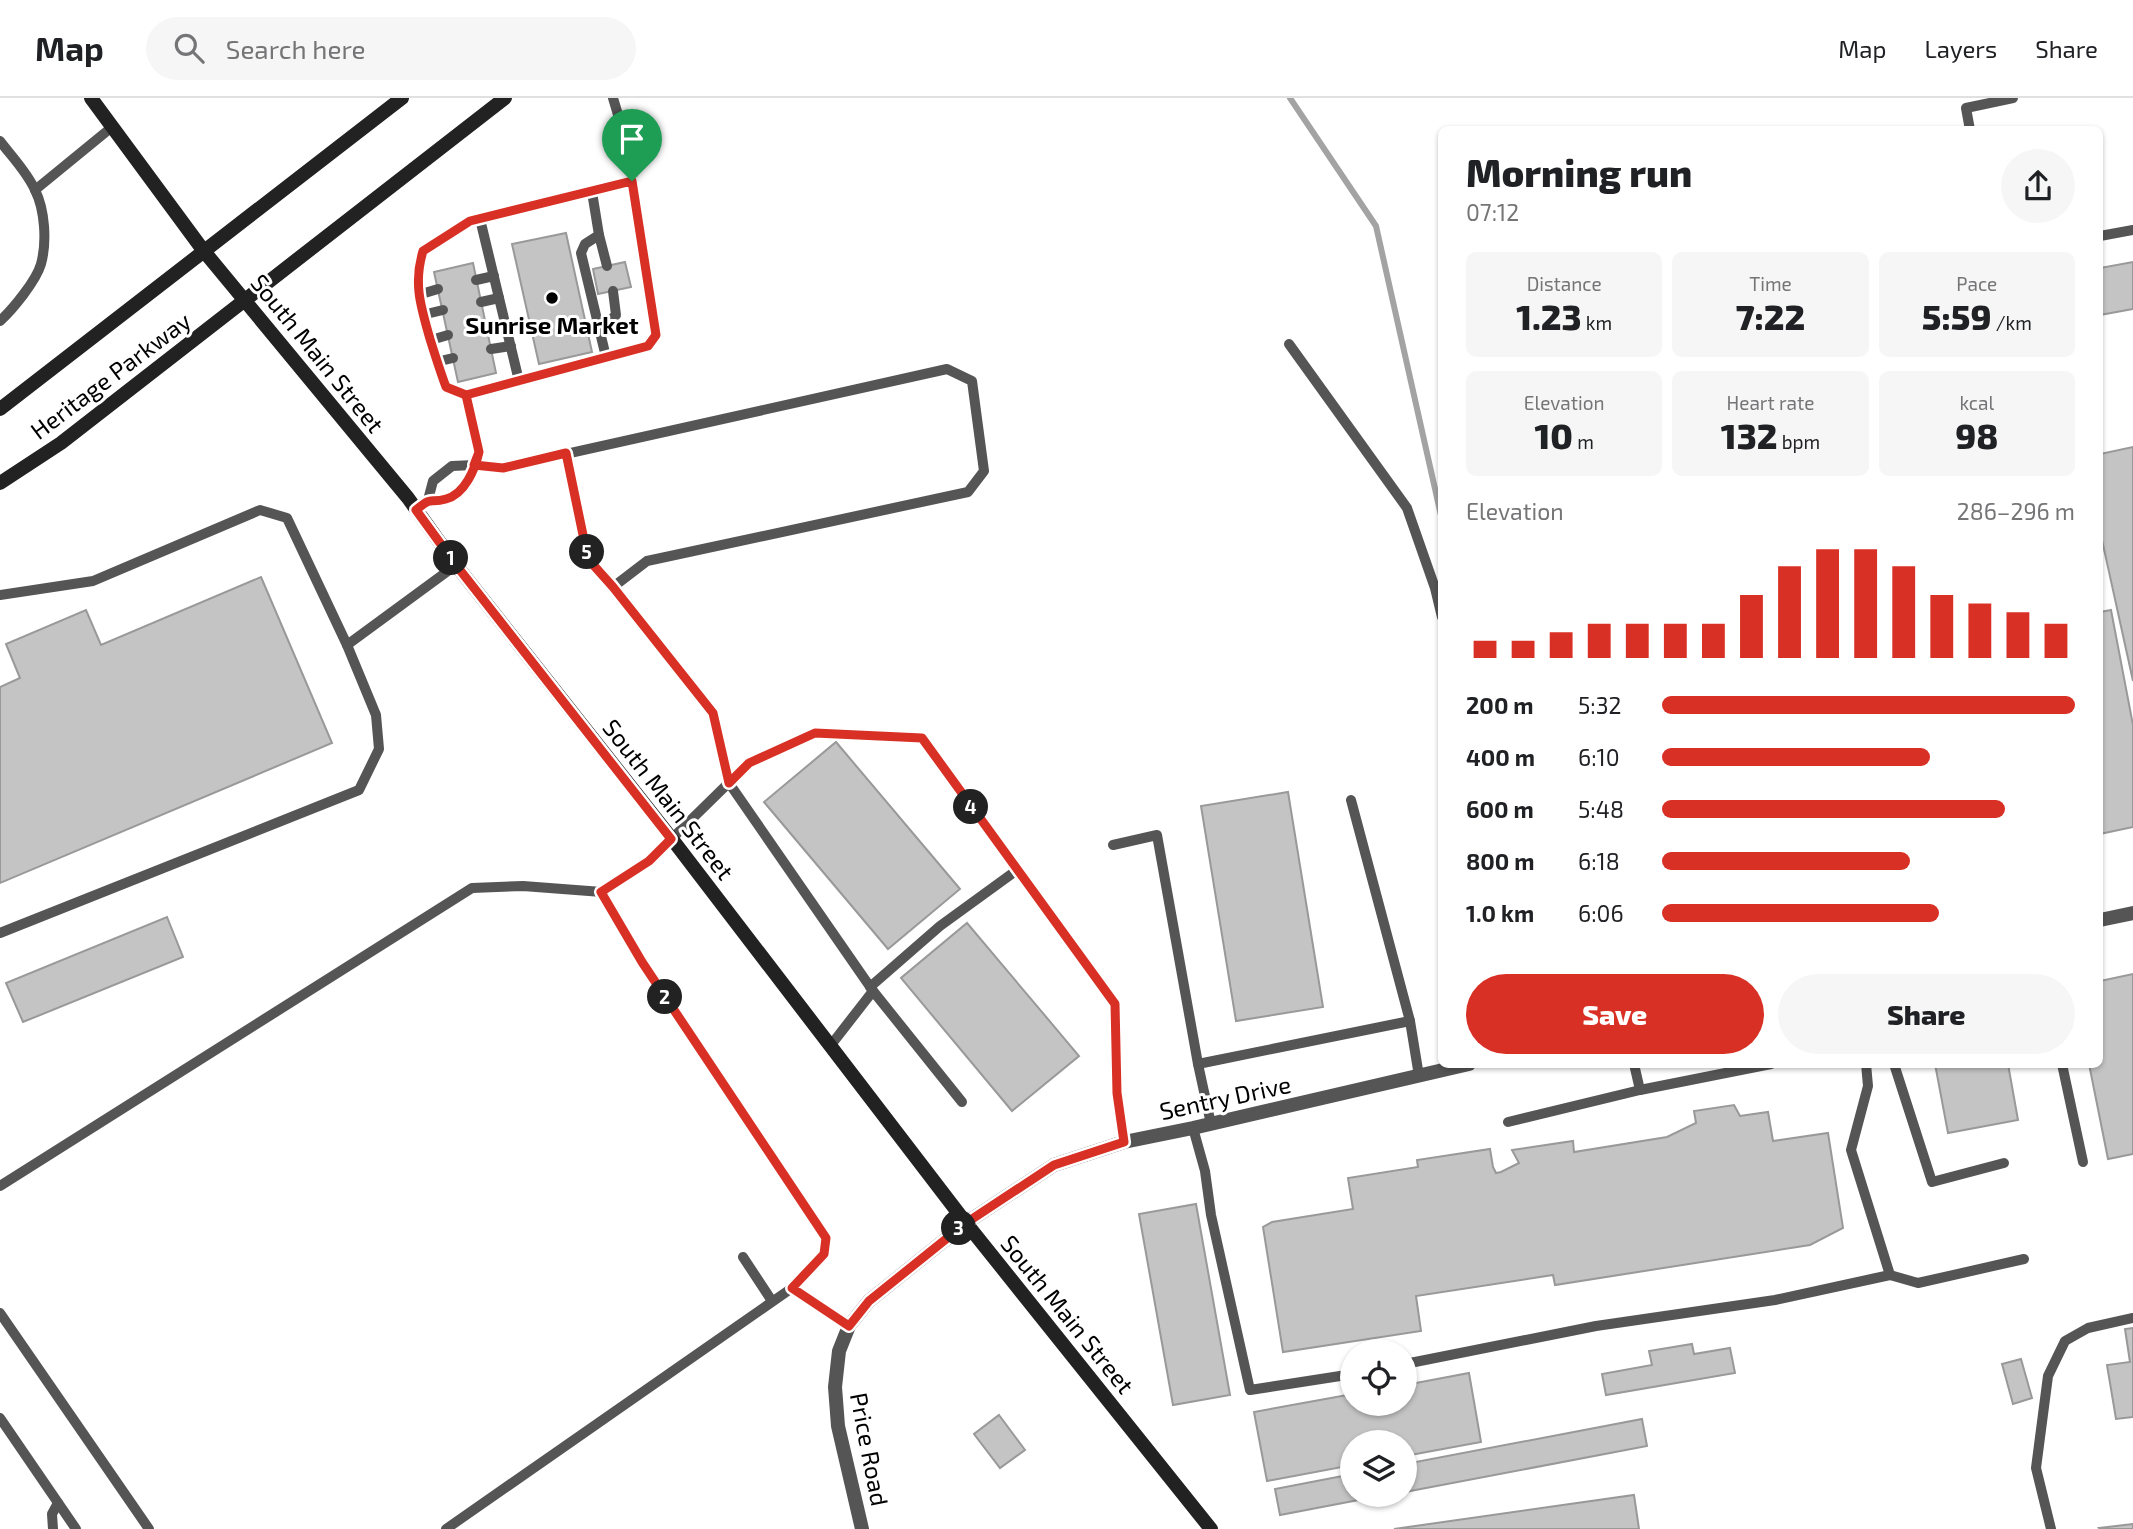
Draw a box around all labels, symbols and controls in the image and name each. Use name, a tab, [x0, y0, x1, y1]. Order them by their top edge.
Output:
search box	[146, 17, 636, 80]
text: Map	[35, 28, 104, 68]
icon: search	[170, 29, 208, 67]
text: Search here	[226, 33, 365, 64]
text: Map	[1838, 34, 1886, 63]
text: Layers	[1924, 34, 1997, 63]
text: Share	[2035, 34, 2098, 63]
pin	[602, 109, 662, 181]
icon: arrive	[613, 120, 651, 158]
text: Morning run	[1466, 149, 1692, 195]
button: share	[2001, 149, 2075, 223]
text: 07:12	[1466, 198, 1519, 226]
street label: South Main Street	[245, 268, 391, 438]
text: Distance	[1527, 272, 1602, 295]
text: Time	[1749, 272, 1792, 295]
text: Pace	[1956, 272, 1997, 295]
marker: Sunrise Market	[544, 290, 560, 306]
text: 1.23	[1516, 295, 1582, 337]
text: 7:22	[1736, 295, 1805, 337]
text: 5:59	[1922, 295, 1991, 337]
street label: Heritage Parkway	[24, 305, 196, 445]
place label: Sunrise Market	[465, 310, 639, 339]
text: km	[1582, 311, 1612, 334]
text: /km	[1991, 311, 2032, 334]
text: Elevation	[1524, 391, 1604, 414]
text: Heart rate	[1727, 391, 1814, 414]
text: kcal	[1959, 391, 1994, 414]
text: 10	[1535, 414, 1573, 456]
text: 132	[1721, 414, 1777, 456]
text: 98	[1955, 414, 1998, 456]
text: m	[1573, 430, 1594, 453]
text: bpm	[1777, 430, 1820, 453]
text: Elevation	[1466, 497, 1564, 525]
text: 286–296 m	[1957, 497, 2075, 525]
pin: 5	[570, 534, 604, 570]
pin: 1	[434, 540, 468, 575]
text: 5	[581, 540, 592, 563]
text: 1	[446, 546, 455, 569]
text: 200 m	[1466, 691, 1534, 719]
text: 5:32	[1578, 691, 1621, 719]
street label: South Main Street	[597, 713, 741, 885]
text: 400 m	[1466, 743, 1535, 771]
text: 6:10	[1578, 743, 1620, 771]
pin: 4	[954, 790, 988, 824]
text: 4	[964, 795, 977, 818]
text: 600 m	[1466, 795, 1534, 823]
text: 5:48	[1578, 795, 1624, 823]
text: 800 m	[1466, 847, 1535, 875]
text: 6:18	[1578, 847, 1620, 875]
text: 1.0 km	[1466, 899, 1534, 927]
text: 6:06	[1578, 899, 1624, 927]
button: Save	[1466, 974, 1764, 1054]
button: Share	[1778, 974, 2075, 1054]
pin: 2	[648, 979, 682, 1014]
text: 2	[659, 985, 670, 1008]
street label: Sentry Drive	[1157, 1069, 1293, 1125]
pin: 3	[942, 1210, 976, 1246]
text: 3	[953, 1216, 964, 1239]
street label: South Main Street	[995, 1229, 1141, 1399]
map controls	[1340, 1339, 1417, 1507]
button: locate	[1340, 1339, 1417, 1416]
street label: Price Road	[845, 1390, 895, 1508]
button: layers	[1340, 1430, 1417, 1507]

